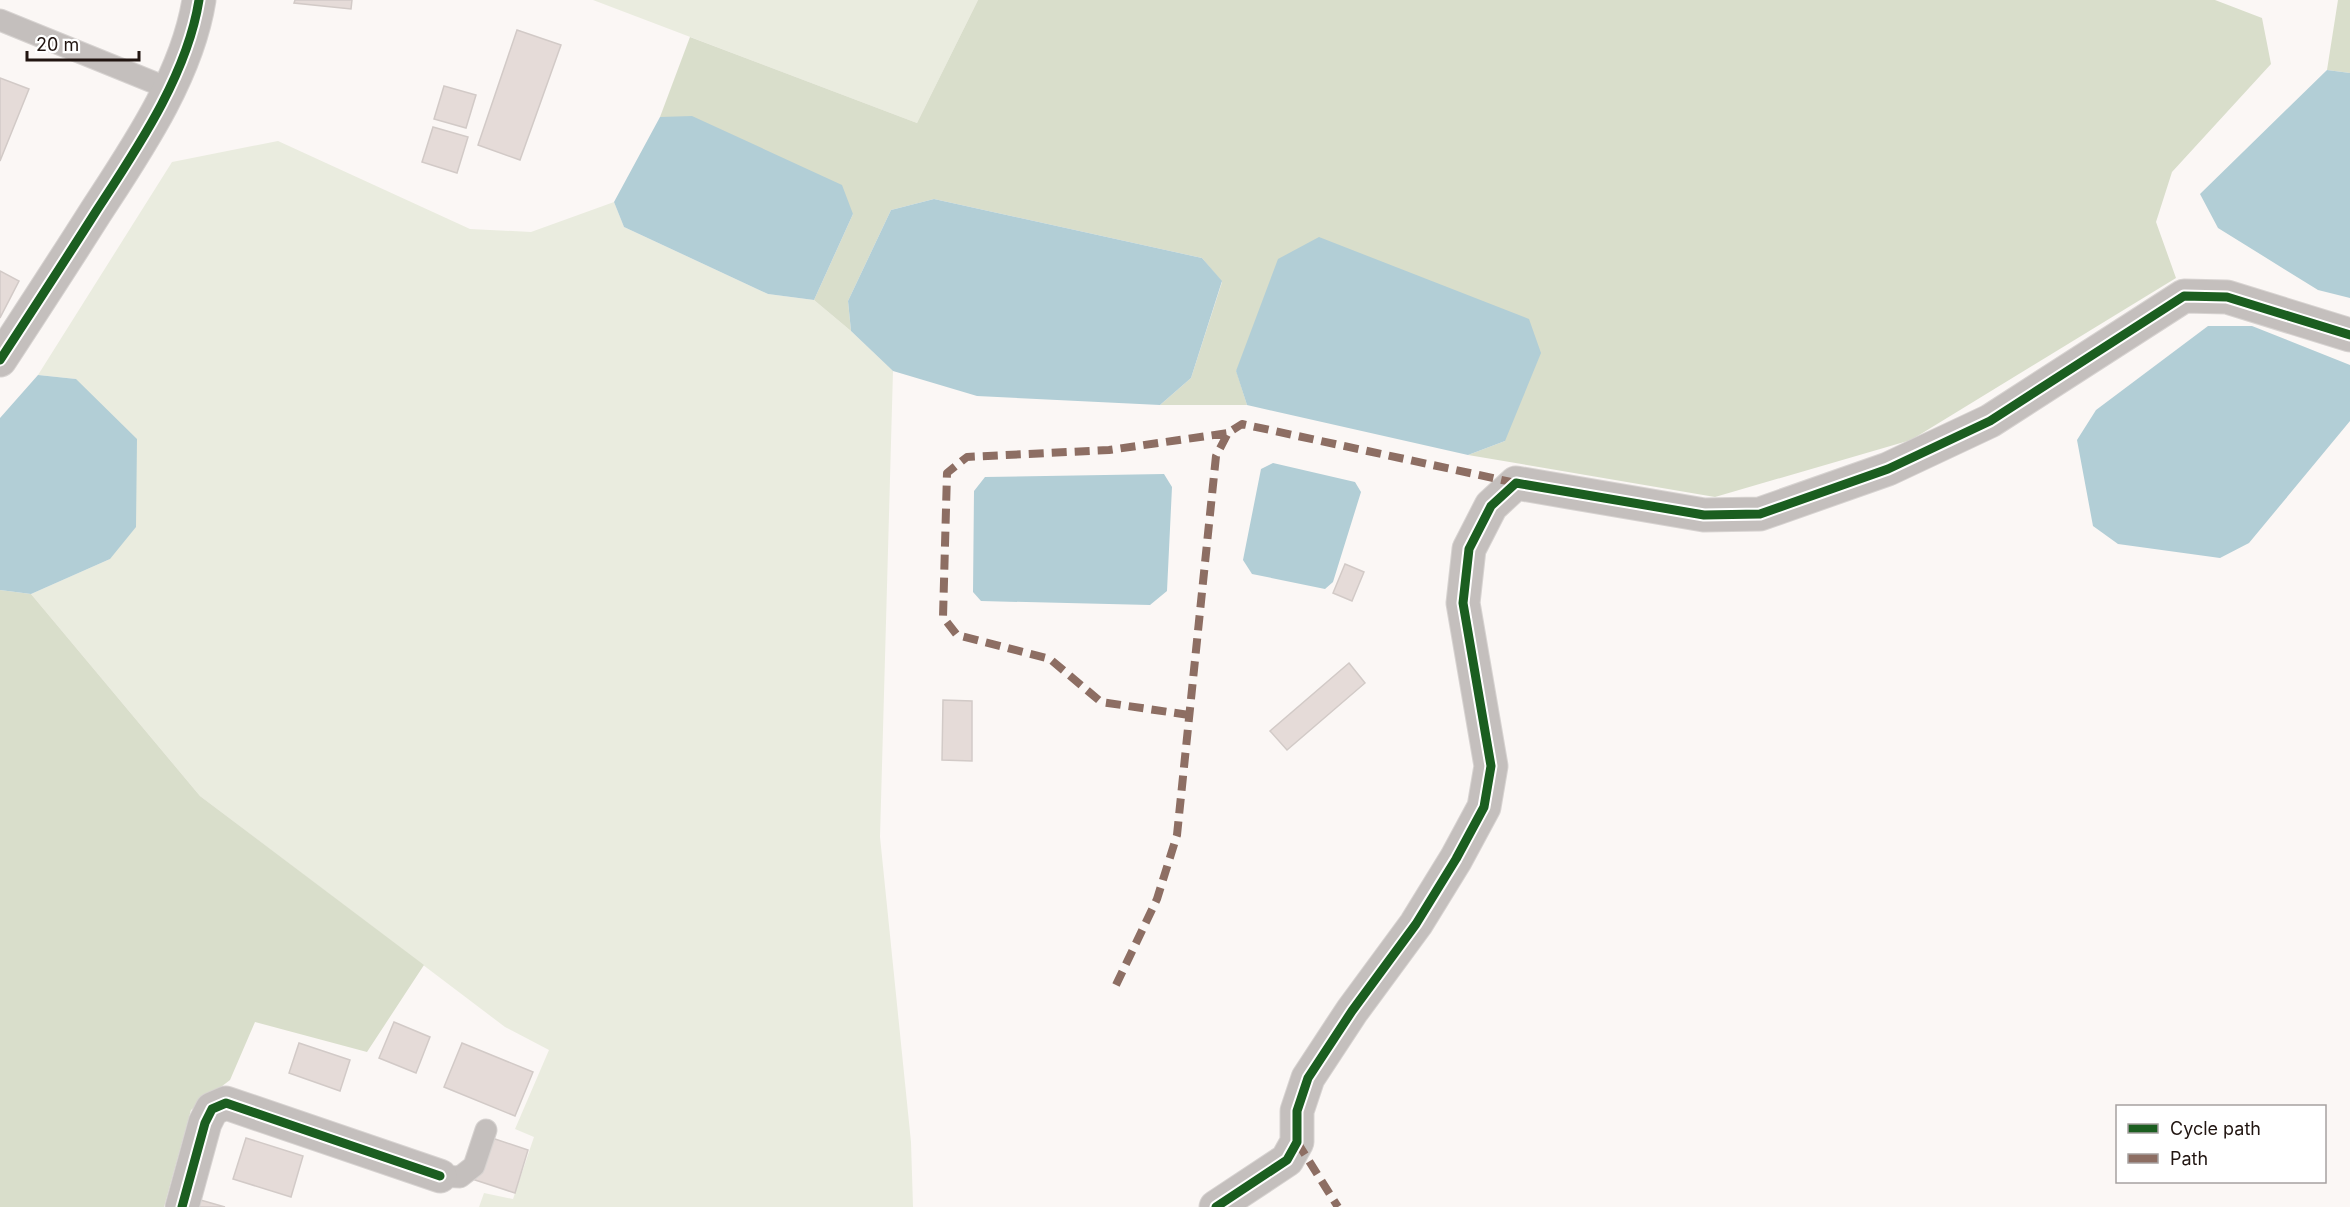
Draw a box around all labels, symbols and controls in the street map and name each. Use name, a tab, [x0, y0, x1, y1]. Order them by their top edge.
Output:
scale bar	[27, 24, 140, 62]
text: 20 m	[36, 34, 79, 55]
legend	[2116, 1105, 2326, 1183]
text: Cycle path	[2170, 1118, 2261, 1139]
text: Path	[2170, 1148, 2208, 1169]

